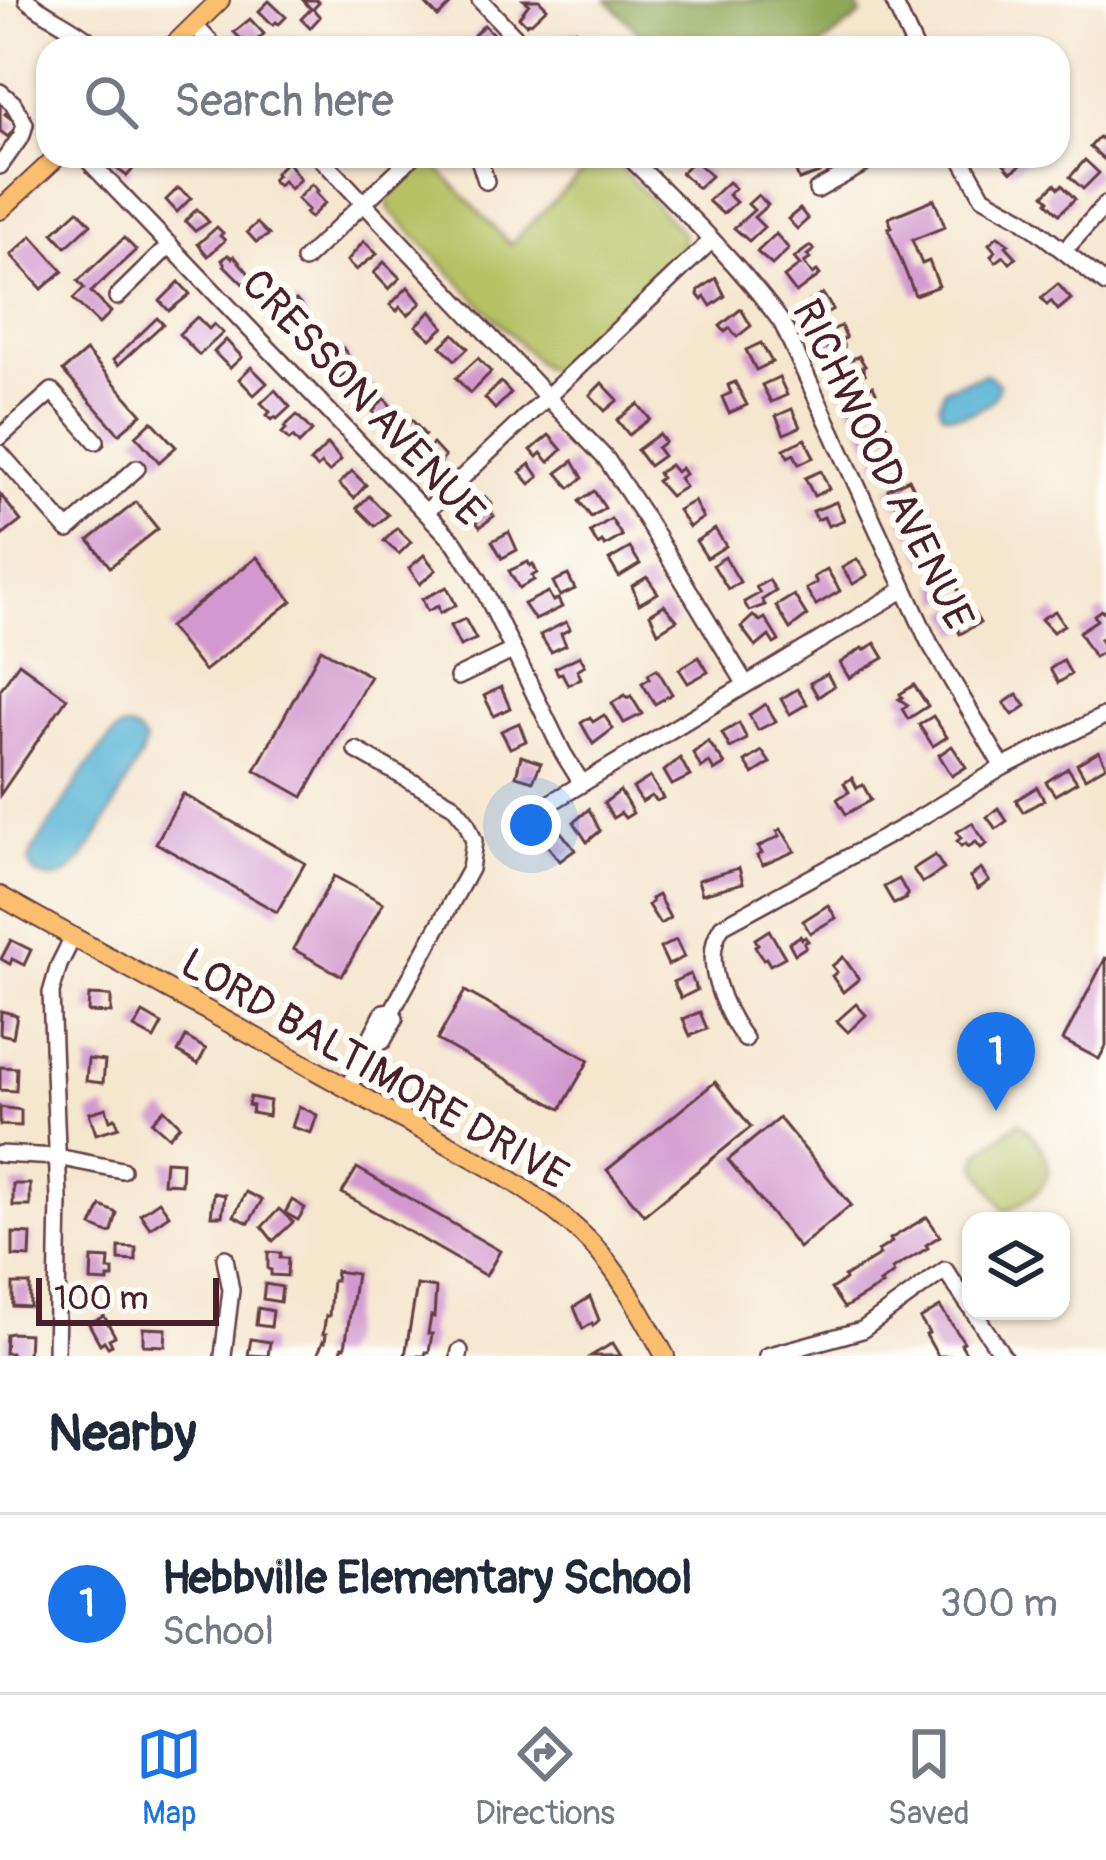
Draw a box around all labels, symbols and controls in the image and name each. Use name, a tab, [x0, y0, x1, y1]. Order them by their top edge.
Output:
search box	[36, 36, 1070, 168]
icon: search	[78, 69, 144, 135]
text: Search here	[174, 74, 394, 130]
street label: CRESSON AVENUE	[230, 259, 495, 538]
street label: RICHWOOD AVENUE	[780, 291, 985, 639]
your location	[501, 795, 561, 855]
street label: LORD BALTIMORE DRIVE	[171, 938, 577, 1202]
pin: 1	[957, 1012, 1035, 1111]
map controls	[962, 1212, 1070, 1320]
button: layers	[962, 1212, 1070, 1320]
scale bar	[36, 1272, 219, 1325]
text: 100 m	[54, 1278, 148, 1319]
text: Nearby	[48, 1402, 196, 1466]
text: Hebbville Elementary School	[162, 1551, 692, 1607]
text: 1	[79, 1579, 95, 1628]
text: 300 m	[940, 1579, 1058, 1628]
text: School	[162, 1607, 274, 1656]
tab: Map	[136, 1721, 202, 1834]
tab: Directions	[475, 1721, 615, 1834]
tab: Saved	[888, 1721, 970, 1834]

